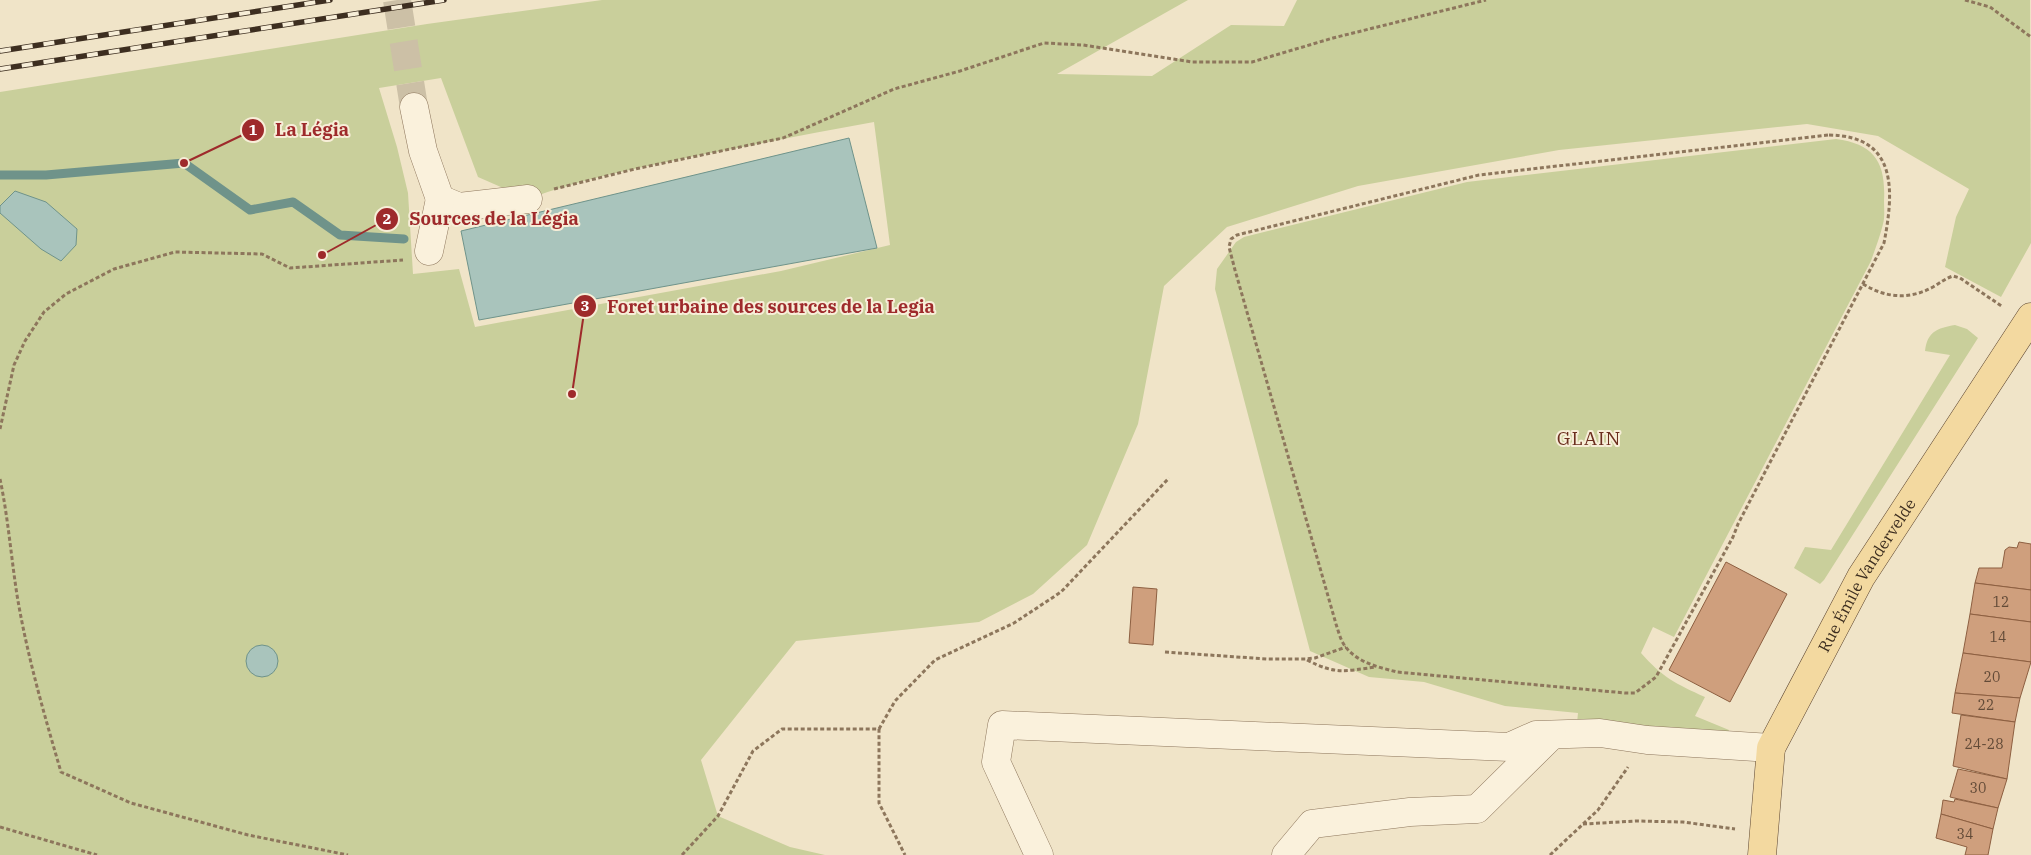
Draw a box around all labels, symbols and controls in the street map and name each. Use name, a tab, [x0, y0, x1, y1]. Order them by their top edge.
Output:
callout: La Légia	[240, 113, 359, 146]
text: La Légia	[275, 118, 349, 141]
text: 1	[248, 120, 258, 139]
callout: Sources de la Légia	[375, 203, 589, 236]
text: Sources de la Légia	[409, 207, 579, 230]
text: 2	[382, 209, 392, 228]
callout: Foret urbaine des sources de la Legia	[572, 290, 945, 323]
text: Foret urbaine des sources de la Legia	[607, 295, 935, 318]
text: 3	[580, 296, 590, 315]
district label: GLAIN	[1557, 426, 1621, 450]
street label: Rue Émile Vandervelde	[1813, 495, 1920, 655]
house number: 12	[1993, 593, 2009, 611]
house number: 14	[1990, 628, 2006, 646]
house number: 20	[1984, 668, 2000, 686]
house number: 22	[1978, 696, 1994, 714]
house number: 24-28	[1964, 735, 2004, 753]
house number: 30	[1970, 779, 1986, 797]
house number: 34	[1957, 825, 1973, 843]

